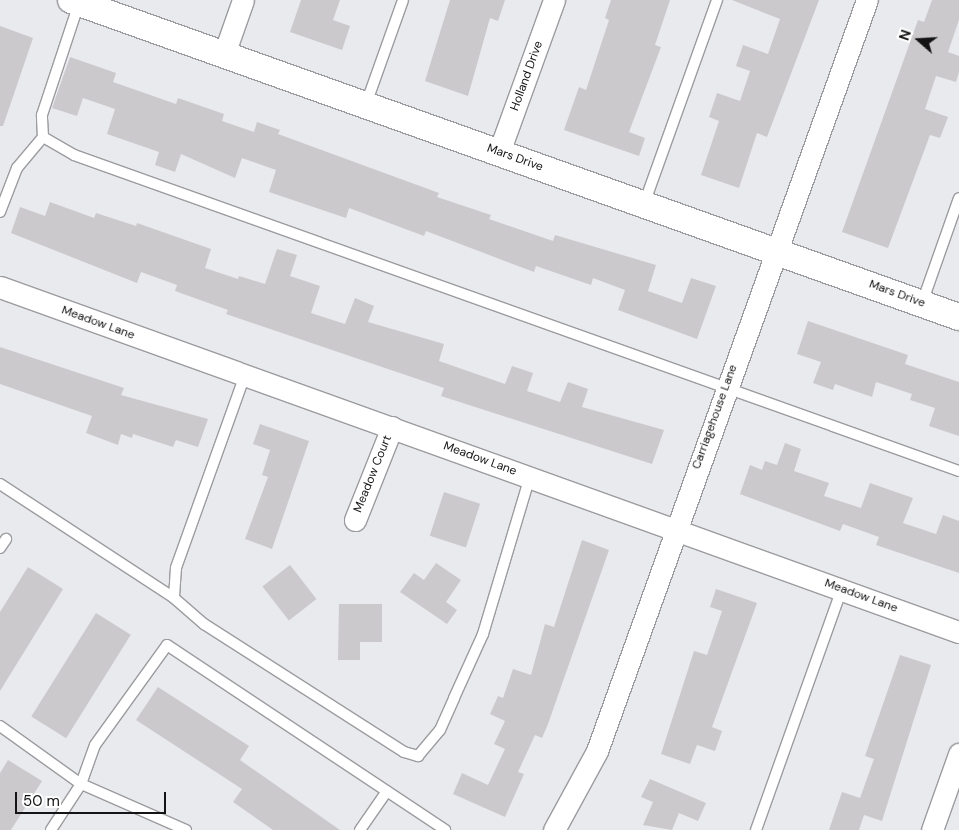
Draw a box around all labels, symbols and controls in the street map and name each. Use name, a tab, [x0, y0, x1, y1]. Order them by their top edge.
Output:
north arrow	[894, 15, 944, 65]
text: N	[895, 27, 915, 43]
street label: Holland Drive	[508, 39, 546, 113]
street label: Mars Drive	[485, 141, 545, 175]
street label: Mars Drive	[867, 277, 927, 311]
street label: Meadow Lane	[59, 303, 137, 343]
street label: Carriagehouse Lane	[689, 363, 741, 471]
street label: Meadow Court	[351, 433, 395, 515]
street label: Meadow Lane	[441, 439, 519, 479]
street label: Meadow Lane	[822, 576, 900, 616]
scale bar	[18, 782, 169, 814]
text: 50 m	[23, 791, 60, 811]

